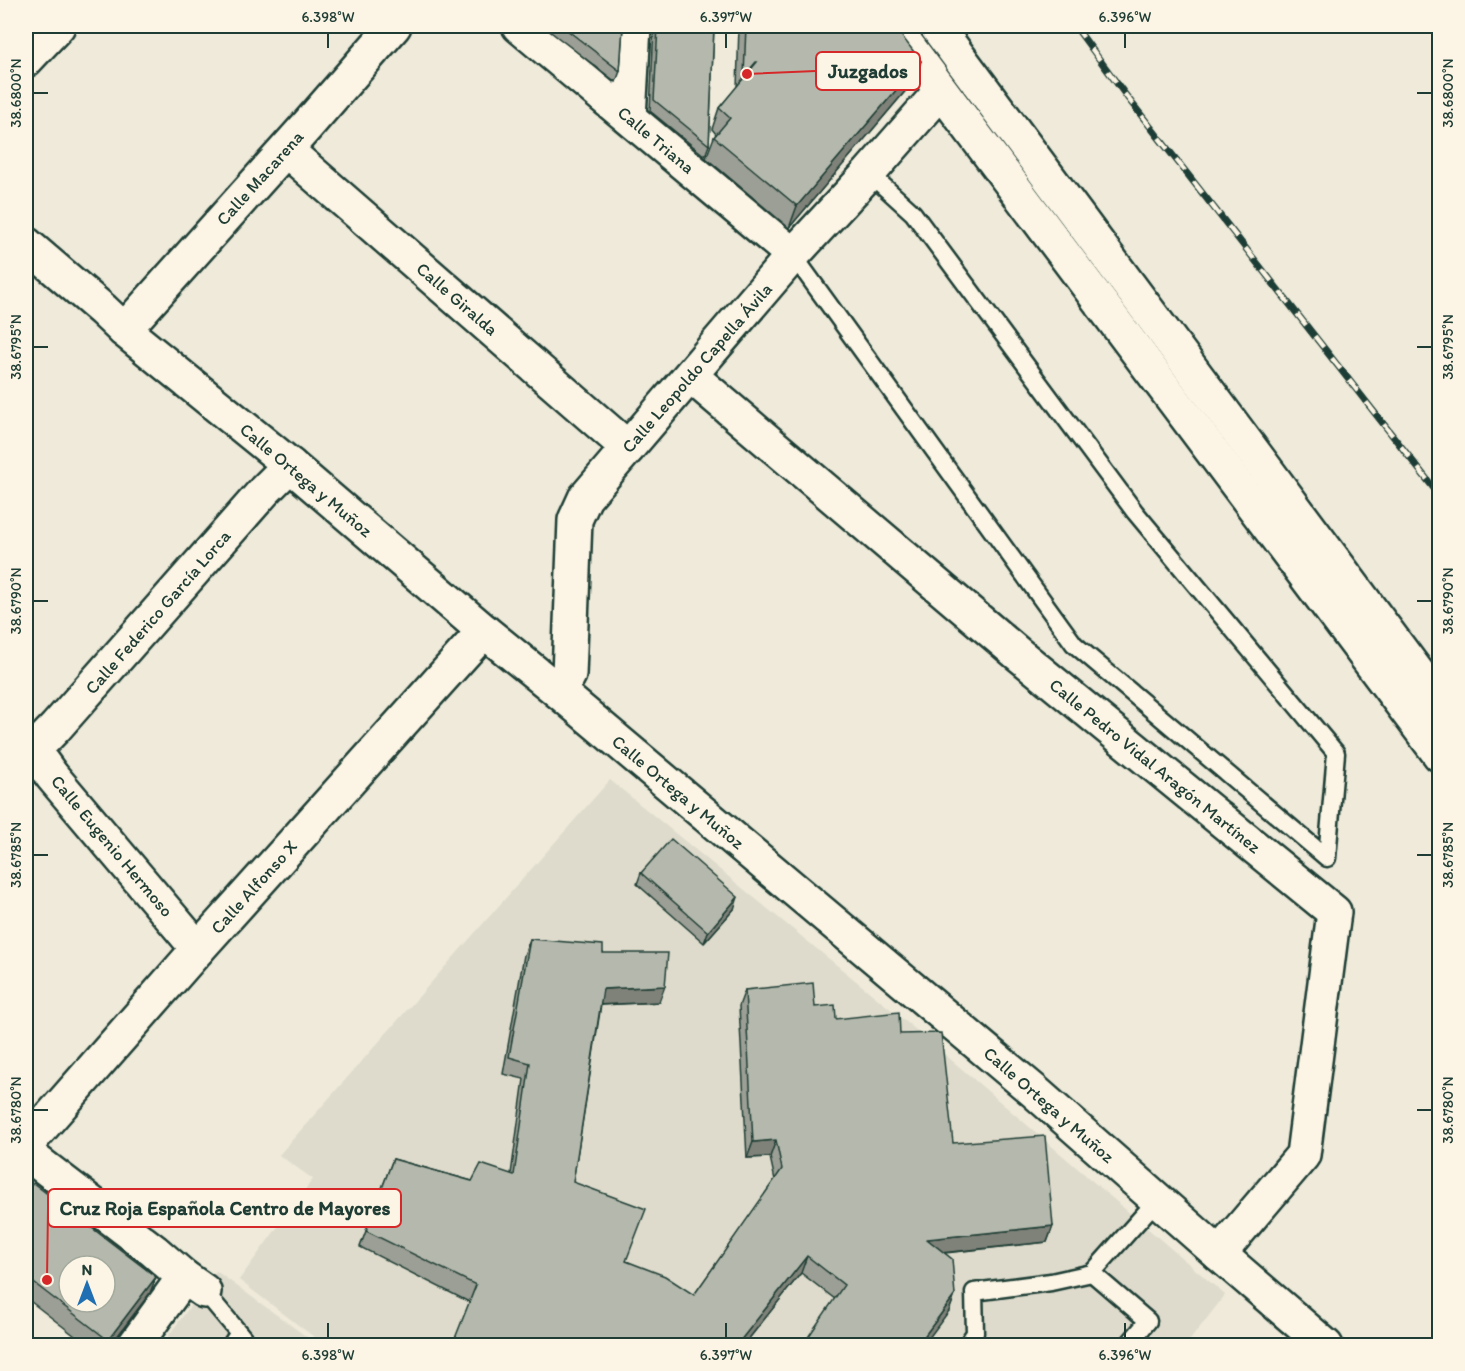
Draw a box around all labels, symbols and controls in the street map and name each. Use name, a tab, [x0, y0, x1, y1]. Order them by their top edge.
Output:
text: 6.398°W	[301, 8, 355, 26]
text: 6.397°W	[700, 8, 752, 26]
text: 6.396°W	[1099, 8, 1152, 26]
callout: Juzgados	[816, 52, 920, 90]
text: 38.6800°N	[7, 58, 25, 128]
text: 38.6800°N	[1439, 58, 1457, 128]
text: Juzgados	[827, 59, 908, 84]
street label: Calle Triana	[613, 101, 699, 179]
street label: Calle Macarena	[212, 126, 309, 230]
street label: Calle Giralda	[412, 258, 502, 340]
street label: Calle Leopoldo Capella Ávila	[617, 278, 777, 458]
text: 38.6795°N	[7, 314, 25, 380]
text: 38.6795°N	[1439, 314, 1457, 380]
street label: Calle Ortega y Muñoz	[235, 418, 377, 542]
street label: Calle Federico García Lorca	[80, 525, 236, 699]
text: 38.6790°N	[7, 567, 25, 635]
text: 38.6790°N	[1439, 567, 1457, 635]
street label: Calle Pedro Vidal Aragón Martínez	[1045, 674, 1266, 859]
street label: Calle Ortega y Muñoz	[607, 730, 749, 854]
street label: Calle Eugenio Hermoso	[46, 770, 178, 922]
text: 38.6785°N	[7, 822, 25, 888]
text: 38.6785°N	[1439, 822, 1457, 888]
street label: Calle Alfonso X	[206, 835, 302, 938]
street label: Calle Ortega y Muñoz	[979, 1042, 1119, 1168]
text: 38.6780°N	[7, 1076, 25, 1144]
text: 38.6780°N	[1439, 1076, 1457, 1144]
callout: Cruz Roja Española Centro de Mayores	[48, 1189, 401, 1227]
text: Cruz Roja Española Centro de Mayores	[60, 1196, 391, 1221]
north arrow	[57, 1254, 117, 1314]
text: N	[82, 1260, 92, 1279]
text: 6.398°W	[301, 1346, 355, 1364]
text: 6.397°W	[700, 1346, 752, 1364]
text: 6.396°W	[1099, 1346, 1152, 1364]

